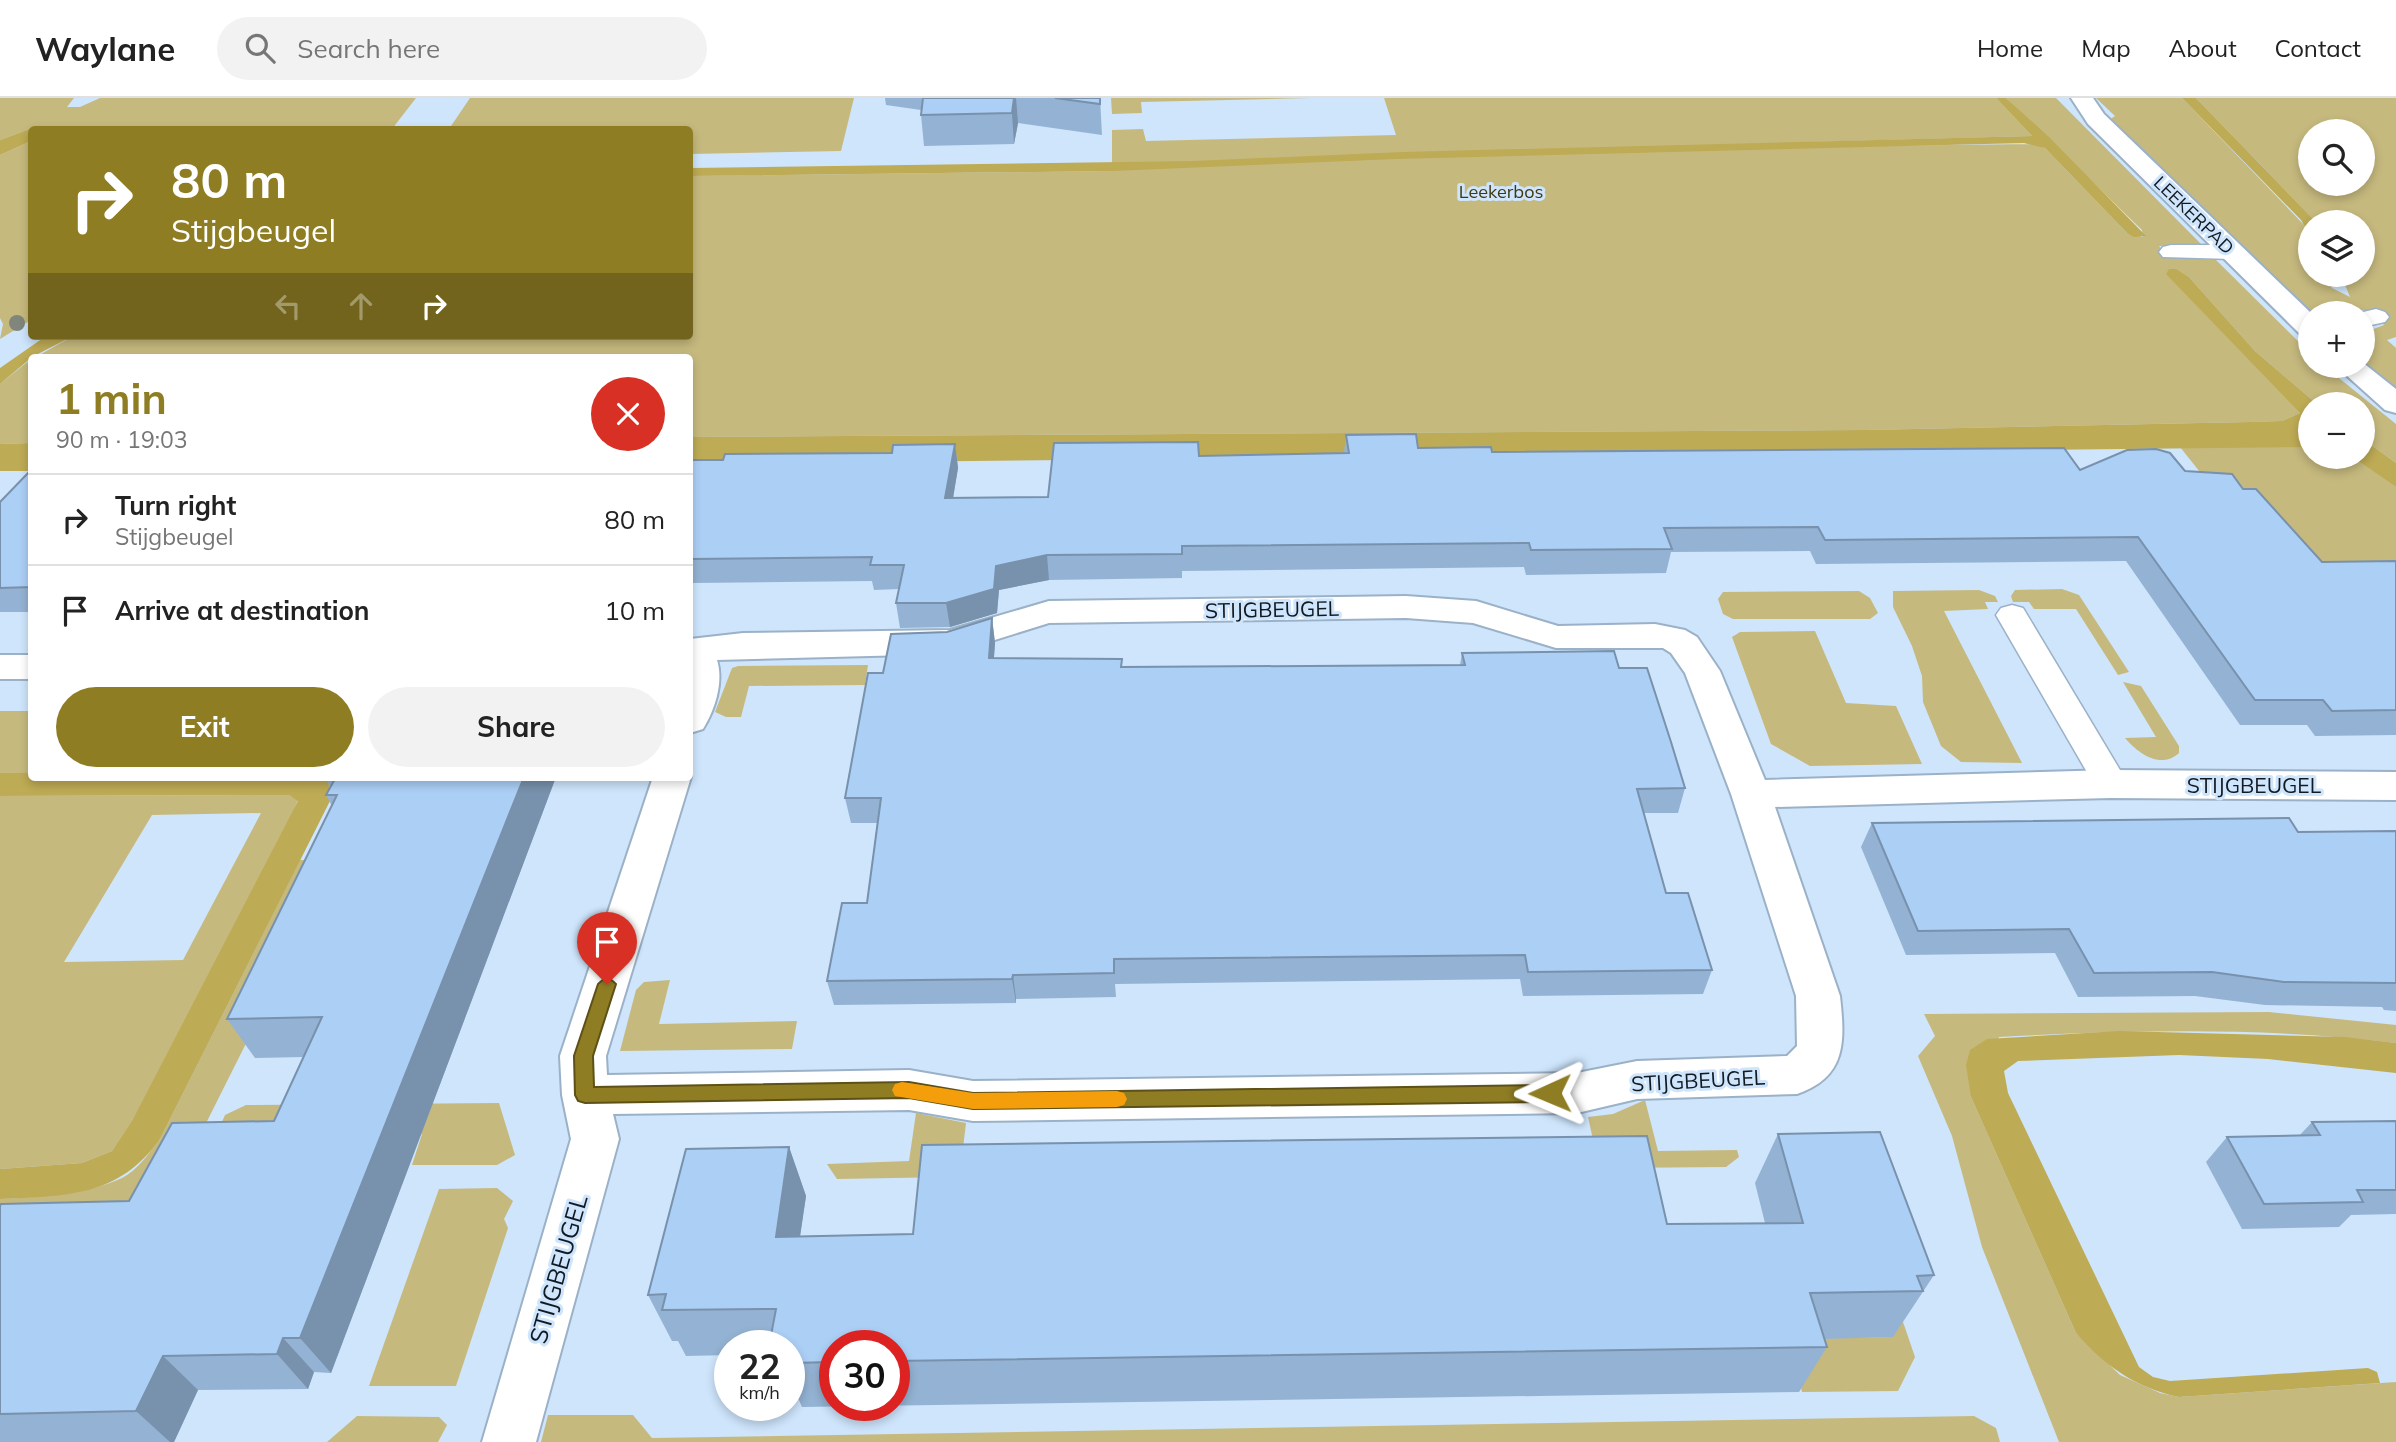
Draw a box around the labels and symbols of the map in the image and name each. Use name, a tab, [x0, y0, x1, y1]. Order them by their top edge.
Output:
street label: LEEKERPAD	[2149, 171, 2239, 259]
park label: Leekerbos	[1459, 180, 1543, 203]
street label: STIJGBEUGEL	[1205, 595, 1340, 623]
street label: STIJGBEUGEL	[2187, 772, 2322, 798]
pin	[577, 912, 637, 984]
position arrow	[1513, 1056, 1587, 1130]
street label: STIJGBEUGEL	[1630, 1063, 1766, 1096]
street label: STIJGBEUGEL	[522, 1191, 594, 1347]
speed limit sign: 30	[819, 1330, 910, 1421]

